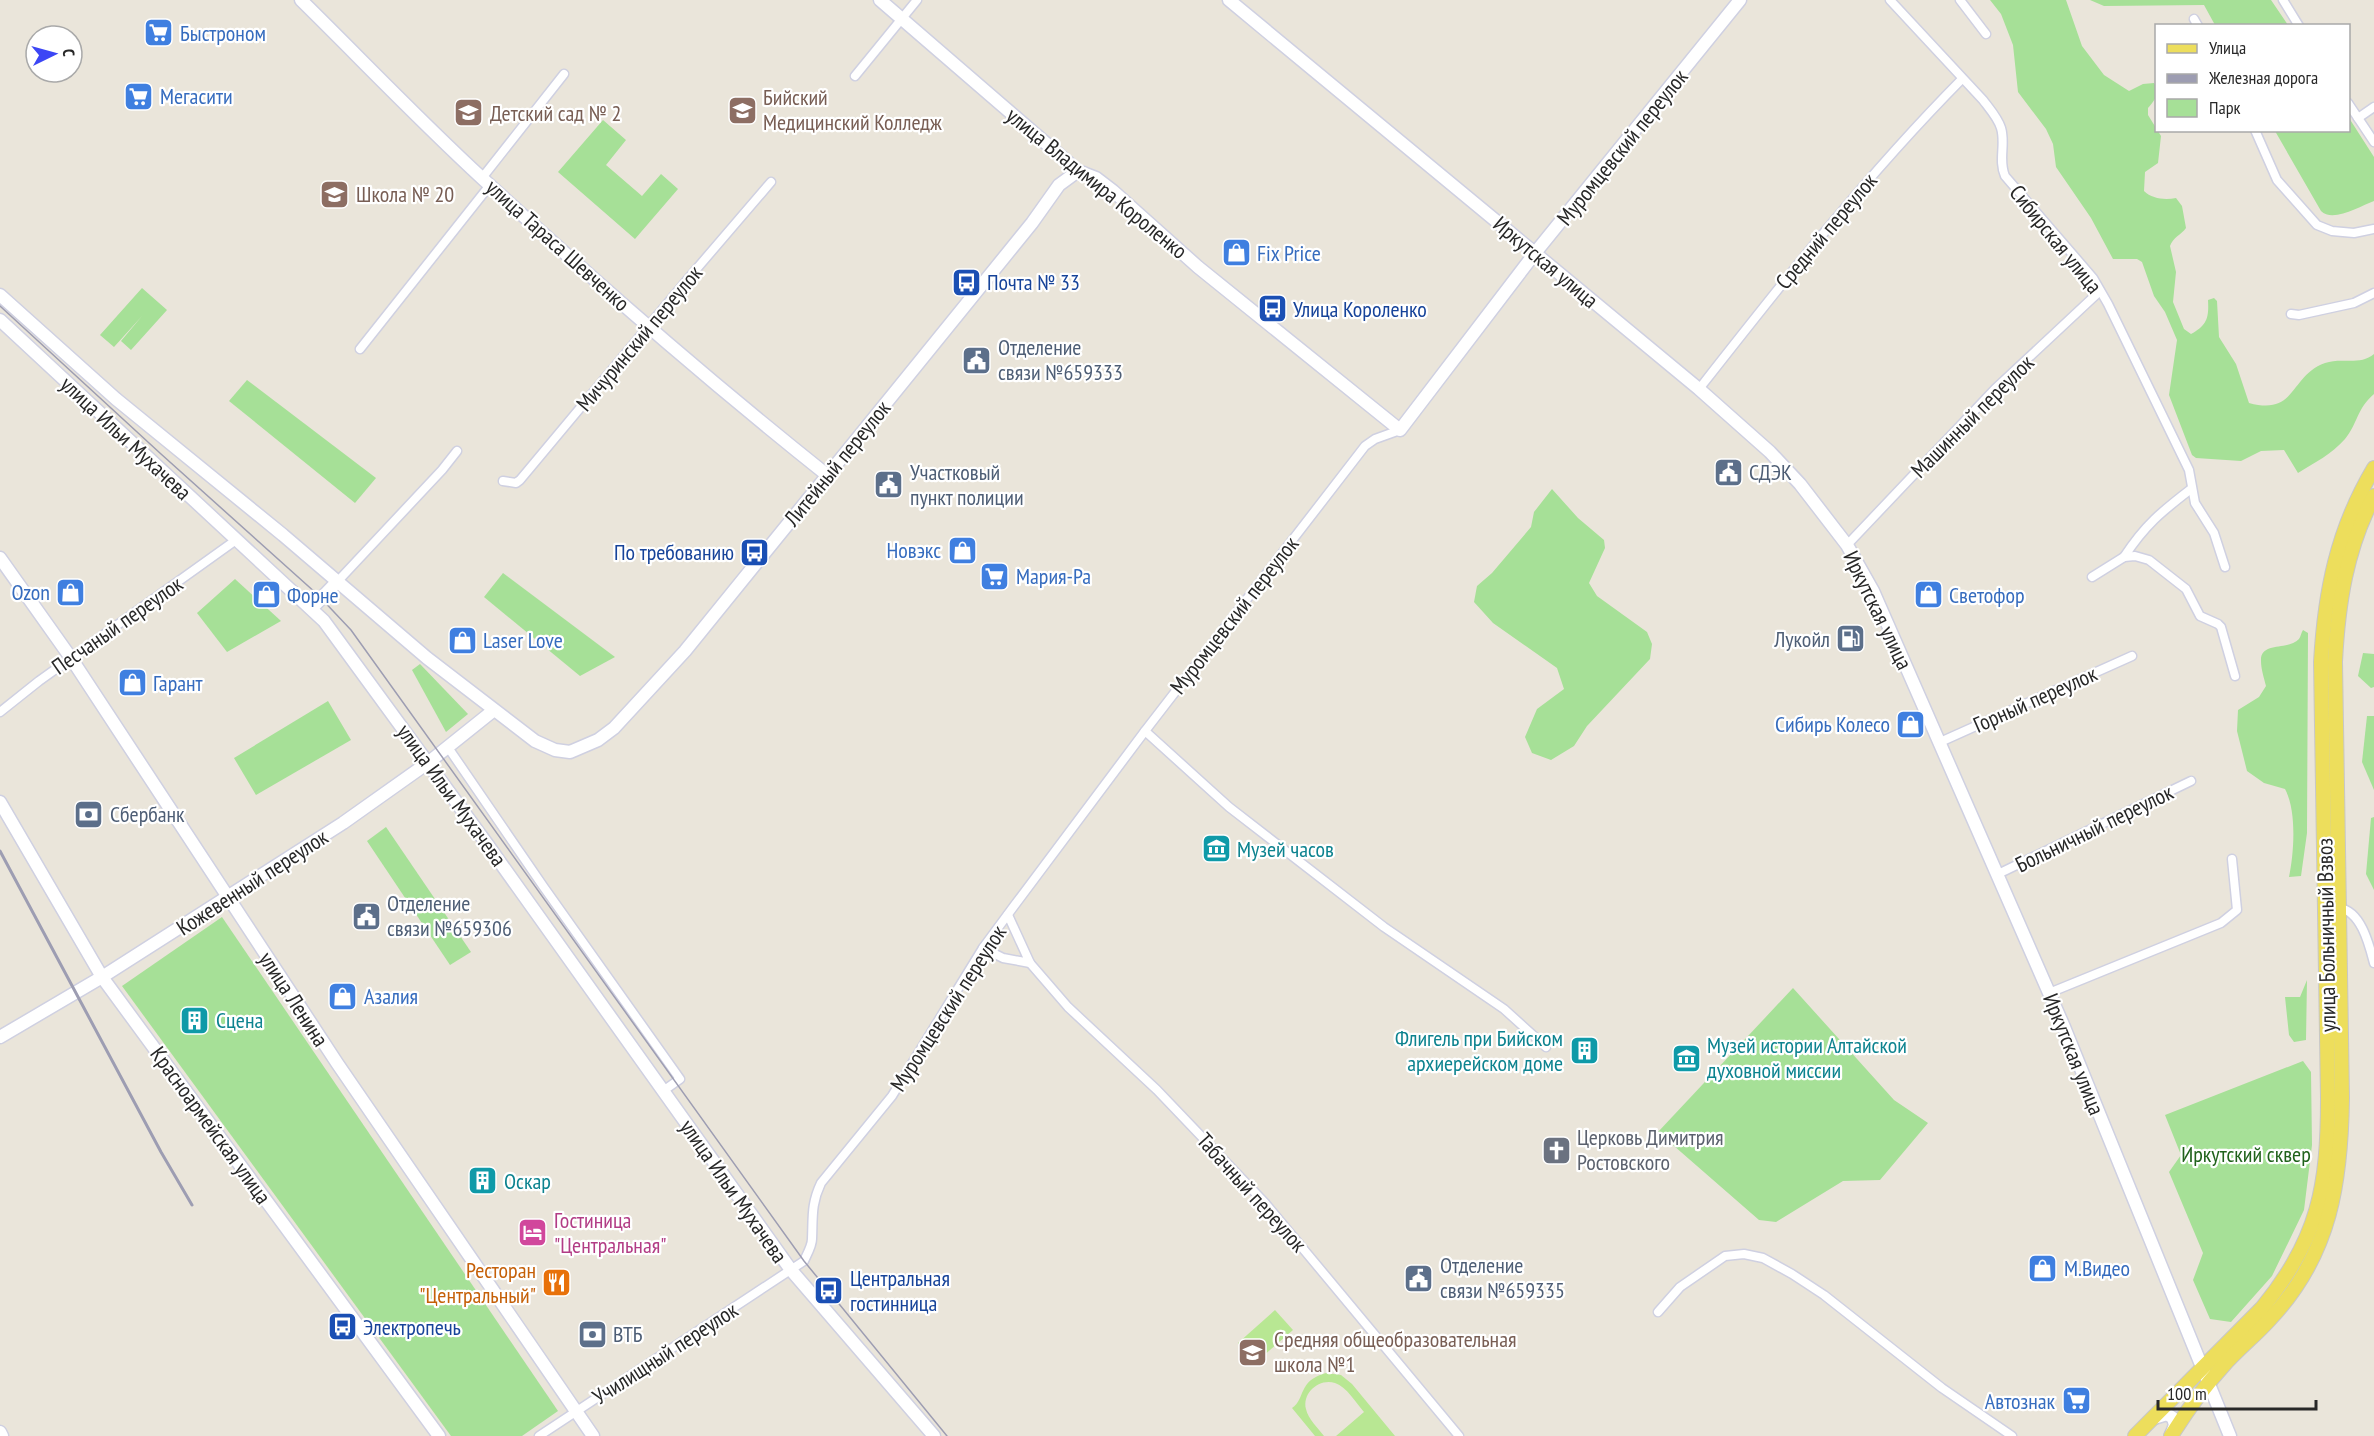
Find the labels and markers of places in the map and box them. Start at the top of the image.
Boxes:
supermarket icon: Быстроном [143,17,175,49]
place label: Быстроном [180,19,266,47]
supermarket icon: Мегасити [123,80,155,112]
place label: Мегасити [160,82,233,110]
place label: Бийский Медицинский Колледж [763,83,942,136]
school or university icon: Бийский Медицинский Колледж [726,94,758,126]
school or university icon: Детский сад № 2 [453,97,485,129]
place label: Детский сад № 2 [490,99,621,127]
school or university icon: Школа № 20 [319,178,351,210]
place label: Школа № 20 [356,180,454,208]
shop icon: Fix Price [1220,237,1252,269]
place label: Fix Price [1257,239,1321,267]
bus stop icon: Почта № 33 [950,266,982,298]
place label: Почта № 33 [987,268,1080,296]
bus stop icon: Улица Короленко [1256,293,1288,325]
place label: Улица Короленко [1293,295,1427,323]
place label: Отделение связи №659333 [998,333,1123,386]
public building icon: Отделение связи №659333 [961,344,993,376]
public building icon: СДЭК [1712,456,1744,488]
place label: Участковый пункт полиции [910,458,1024,511]
place label: СДЭК [1749,458,1792,486]
public building icon: Участковый пункт полиции [873,469,905,501]
shop icon: Новэкс [946,534,978,566]
bus stop icon: По требованию [739,536,771,568]
place label: Новэкс [886,536,941,564]
place label: По требованию [614,538,734,566]
supermarket icon: Мария-Ра [979,560,1011,592]
place label: Мария-Ра [1016,562,1091,590]
shop icon: Ozon [55,576,87,608]
place label: Ozon [11,578,50,606]
shop icon: Форне [250,579,282,611]
shop icon: Светофор [1912,579,1944,611]
place label: Форне [287,581,339,609]
place label: Светофор [1949,581,2024,609]
fuel station icon: Лукойл [1835,623,1867,655]
shop icon: Laser Love [446,624,478,656]
place label: Лукойл [1773,625,1830,653]
place label: Laser Love [483,626,563,654]
shop icon: Гарант [116,667,148,699]
place label: Гарант [153,669,204,697]
shop icon: Сибирь Колесо [1895,708,1927,740]
place label: Сибирь Колесо [1775,710,1890,738]
bank icon: Сбербанк [73,798,105,830]
place label: Сбербанк [110,800,185,828]
museum icon: Музей часов [1200,833,1232,865]
place label: Музей часов [1237,835,1334,863]
place label: Отделение связи №659306 [387,889,512,942]
public building icon: Отделение связи №659306 [350,900,382,932]
shop icon: Азалия [327,980,359,1012]
place label: Азалия [364,982,418,1010]
building icon: Сцена [179,1004,211,1036]
place label: Сцена [216,1006,263,1034]
place label: Флигель при Бийском архиерейском доме [1395,1024,1563,1077]
place label: Музей истории Алтайской духовной миссии [1707,1031,1907,1084]
building icon: Флигель при Бийском архиерейском доме [1568,1035,1600,1067]
museum icon: Музей истории Алтайской духовной миссии [1670,1042,1702,1074]
place label: Церковь Димитрия Ростовского [1577,1123,1724,1176]
church icon: Церковь Димитрия Ростовского [1540,1134,1572,1166]
building icon: Оскар [467,1165,499,1197]
place label: Оскар [504,1167,551,1195]
place label: Гостиница "Центральная" [554,1206,667,1259]
hotel icon: Гостиница "Центральная" [517,1217,549,1249]
place label: Отделение связи №659335 [1440,1251,1565,1304]
shop icon: М.Видео [2027,1252,2059,1284]
place label: М.Видео [2064,1254,2130,1282]
place label: Ресторан "Центральный" [419,1256,536,1309]
public building icon: Отделение связи №659335 [1403,1262,1435,1294]
place label: Центральная гостинница [850,1264,950,1317]
restaurant icon: Ресторан "Центральный" [541,1267,573,1299]
bus stop icon: Центральная гостинница [813,1275,845,1307]
bus stop icon: Электропечь [326,1311,358,1343]
place label: Электропечь [363,1313,461,1341]
bank icon: ВТБ [576,1318,608,1350]
place label: ВТБ [613,1320,643,1348]
place label: Средняя общеобразовательная школа №1 [1274,1325,1517,1378]
school or university icon: Средняя общеобразовательная школа №1 [1237,1336,1269,1368]
supermarket icon: Автознак [2060,1385,2092,1417]
place label: Автознак [1985,1387,2055,1415]

